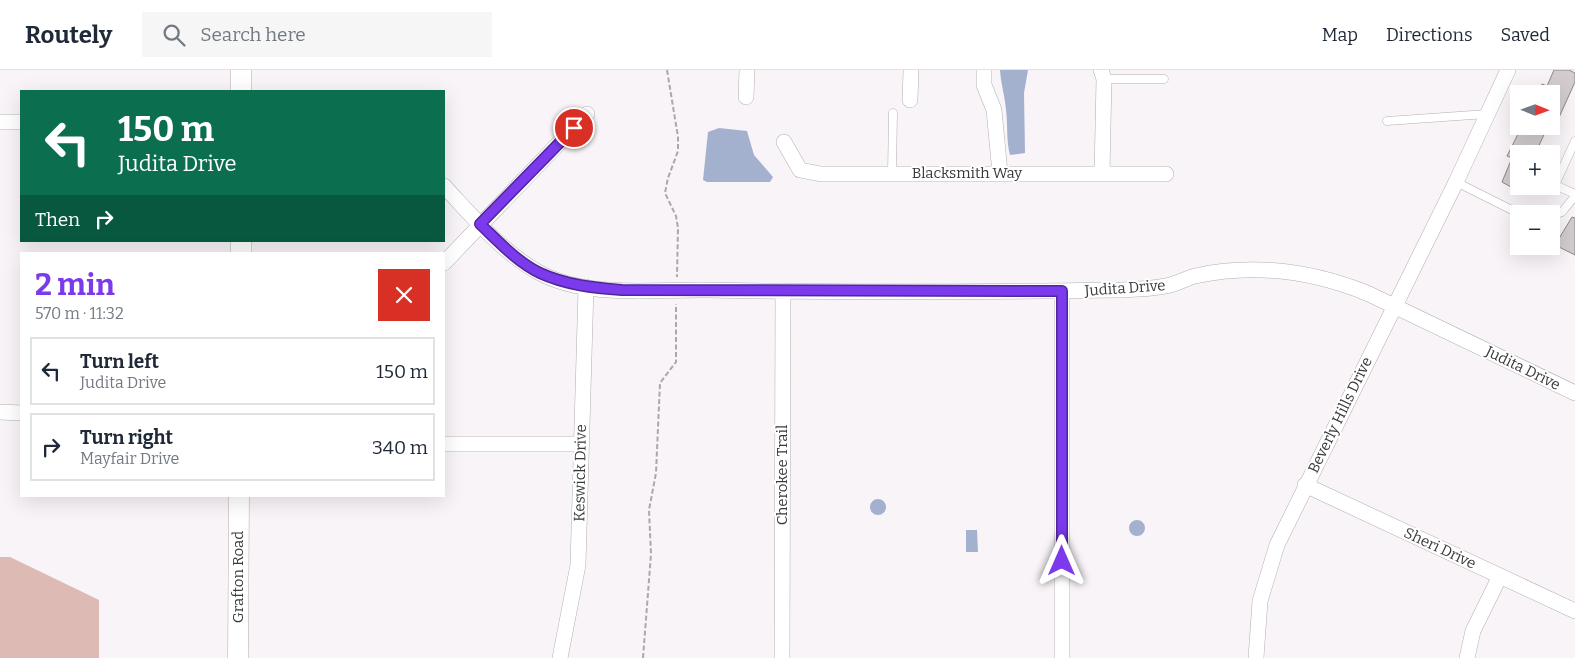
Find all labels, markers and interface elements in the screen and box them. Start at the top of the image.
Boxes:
search box [142,12,492,57]
text: Routely [25,21,112,49]
icon: search [160,21,188,49]
text: Search here [200,23,306,46]
text: Map [1322,24,1358,46]
text: Directions [1386,24,1473,46]
text: Saved [1501,24,1550,46]
north arrow [1510,85,1560,135]
map controls [1510,85,1560,255]
pin [553,107,595,149]
text: 150 m [118,108,214,150]
icon: left [35,110,100,175]
icon: arrive [560,114,588,142]
button: + [1510,145,1560,195]
text: Judita Drive [118,150,237,177]
street label: Blacksmith Way [912,164,1022,182]
icon: right [90,205,118,233]
button: − [1510,205,1560,255]
text: Then [35,208,80,231]
text: 2 min [35,267,115,303]
button: close [378,269,430,321]
street label: Judita Drive [1083,276,1166,300]
text: 570 m · 11:32 [35,304,124,323]
street label: Judita Drive [1482,342,1563,394]
text: Turn left [80,350,159,373]
street label: Beverly Hills Drive [1304,354,1376,476]
icon: left [37,357,65,385]
text: 150 m [376,360,428,383]
text: Judita Drive [80,373,166,392]
street label: Keswick Drive [570,424,590,522]
street label: Cherokee Trail [773,425,791,525]
text: Turn right [80,426,173,449]
icon: right [37,433,65,461]
text: 340 m [372,436,428,459]
text: Mayfair Drive [80,449,179,468]
street label: Sheri Drive [1401,523,1479,573]
street label: Grafton Road [229,531,247,623]
position arrow [1035,534,1087,586]

